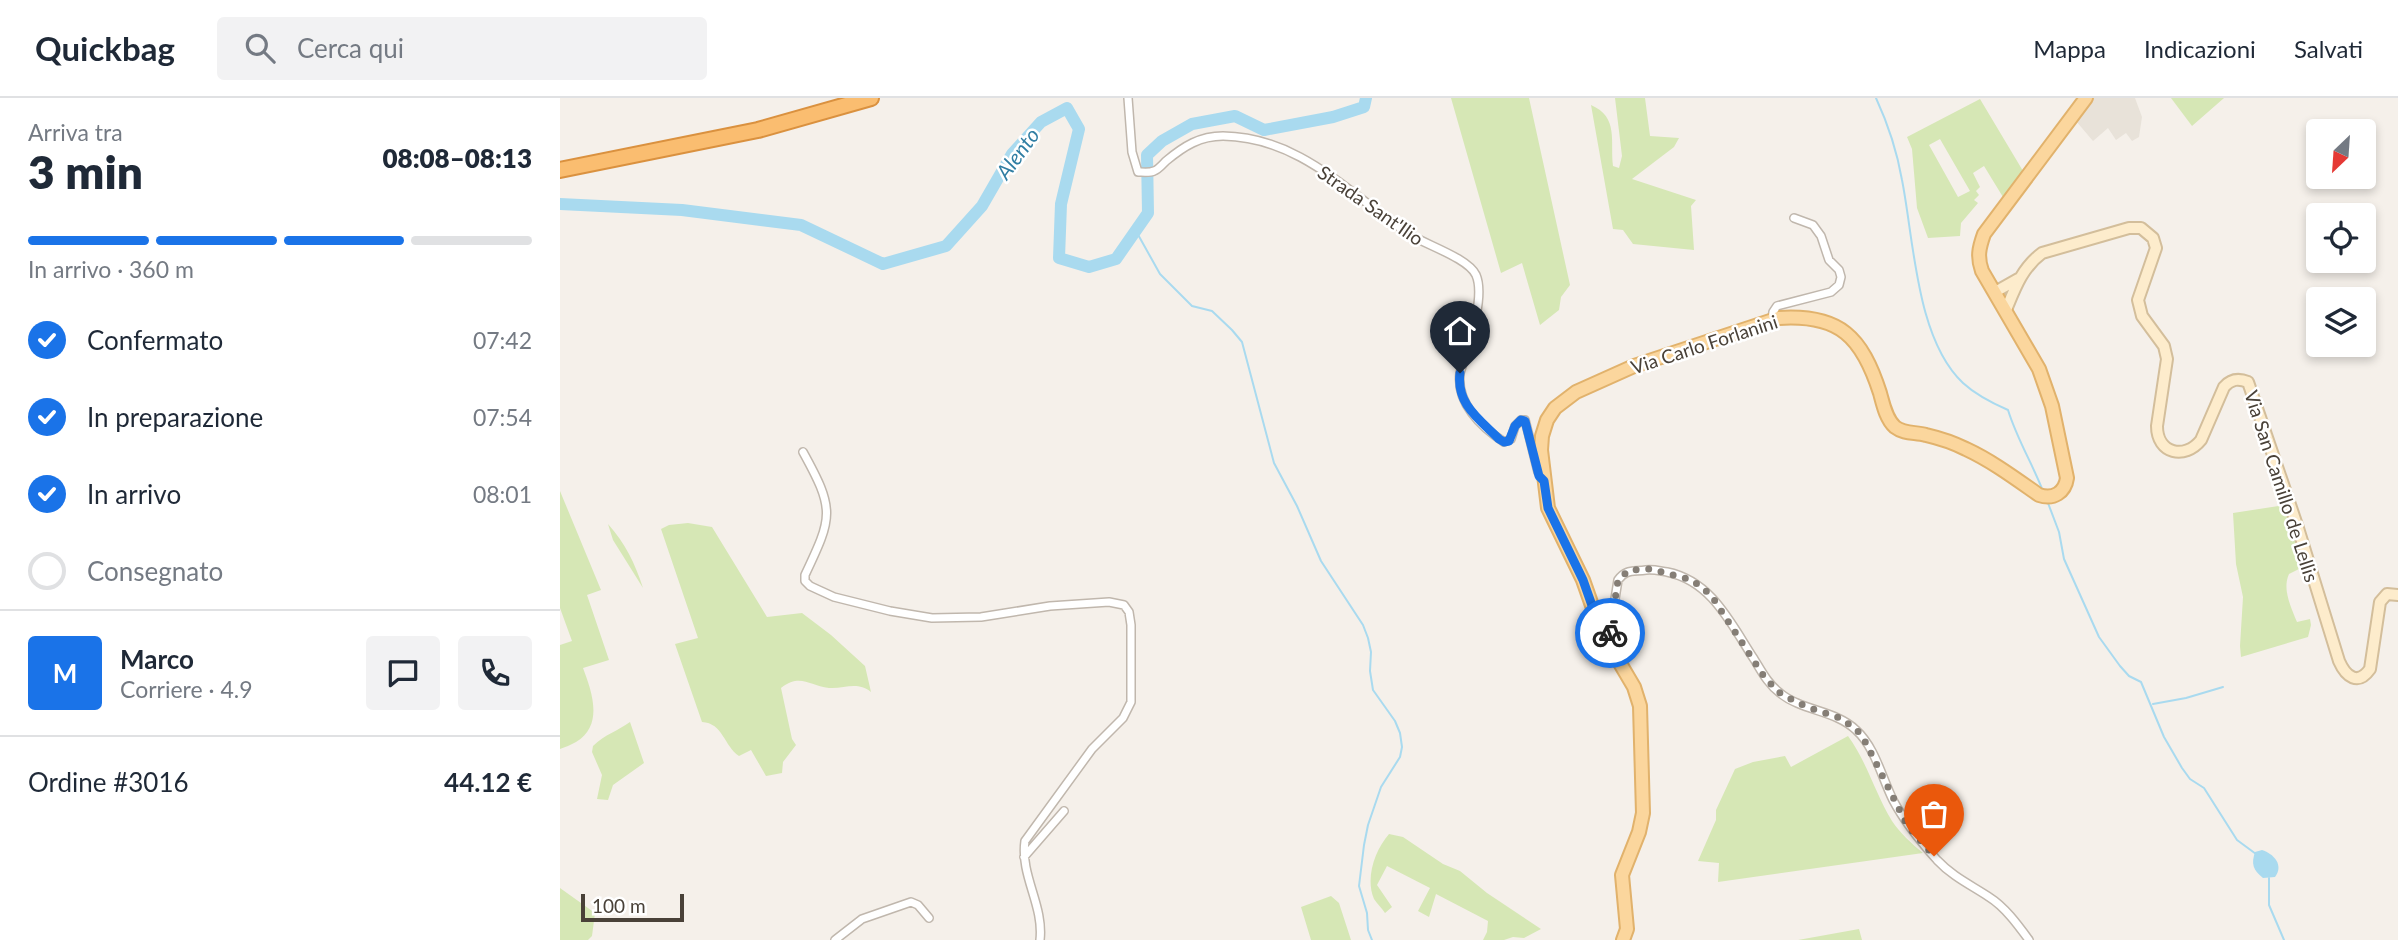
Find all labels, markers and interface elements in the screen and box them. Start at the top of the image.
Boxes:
search box [217,17,707,80]
text: Quickbag [35,28,175,68]
icon: search [241,29,279,67]
text: Cerca qui [297,32,404,64]
text: Mappa [2033,34,2106,63]
text: Indicazioni [2144,34,2256,63]
text: Salvati [2294,34,2363,63]
text: Arriva tra [28,118,123,146]
north arrow [2306,119,2376,189]
map controls [2306,119,2376,357]
water label: Alento [990,122,1044,184]
text: 08:08–08:13 [382,142,532,174]
text: 3 min [28,144,143,199]
street label: Strada Sant'Ilio [1314,160,1428,250]
button: locate [2306,203,2376,273]
text: In arrivo · 360 m [28,255,194,283]
button: layers [2306,287,2376,357]
pin [1430,301,1490,373]
street label: Via Carlo Forlanini [1628,309,1780,379]
icon: home [1441,312,1479,350]
icon: check [28,321,66,359]
text: Confermato [87,324,223,356]
text: 07:42 [473,326,532,354]
street label: Via San Camillo de Lellis [2240,387,2324,585]
icon: check [28,398,66,436]
text: In preparazione [87,401,263,433]
text: 07:54 [473,403,532,431]
icon: check [28,475,66,513]
text: In arrivo [87,478,181,510]
text: 08:01 [473,480,532,508]
text: Consegnato [87,555,223,587]
courier [1575,598,1645,668]
icon: bike [1591,614,1629,652]
button: chat [366,636,440,710]
button: phone [458,636,532,710]
text: Marco [120,643,194,675]
text: M [53,657,77,689]
text: Corriere · 4.9 [120,675,253,703]
text: Ordine #3016 [28,766,189,798]
text: 44.12 € [444,766,532,798]
pin [1904,784,1964,856]
icon: bag [1915,795,1953,833]
scale bar [581,891,684,923]
text: 100 m [592,894,646,917]

